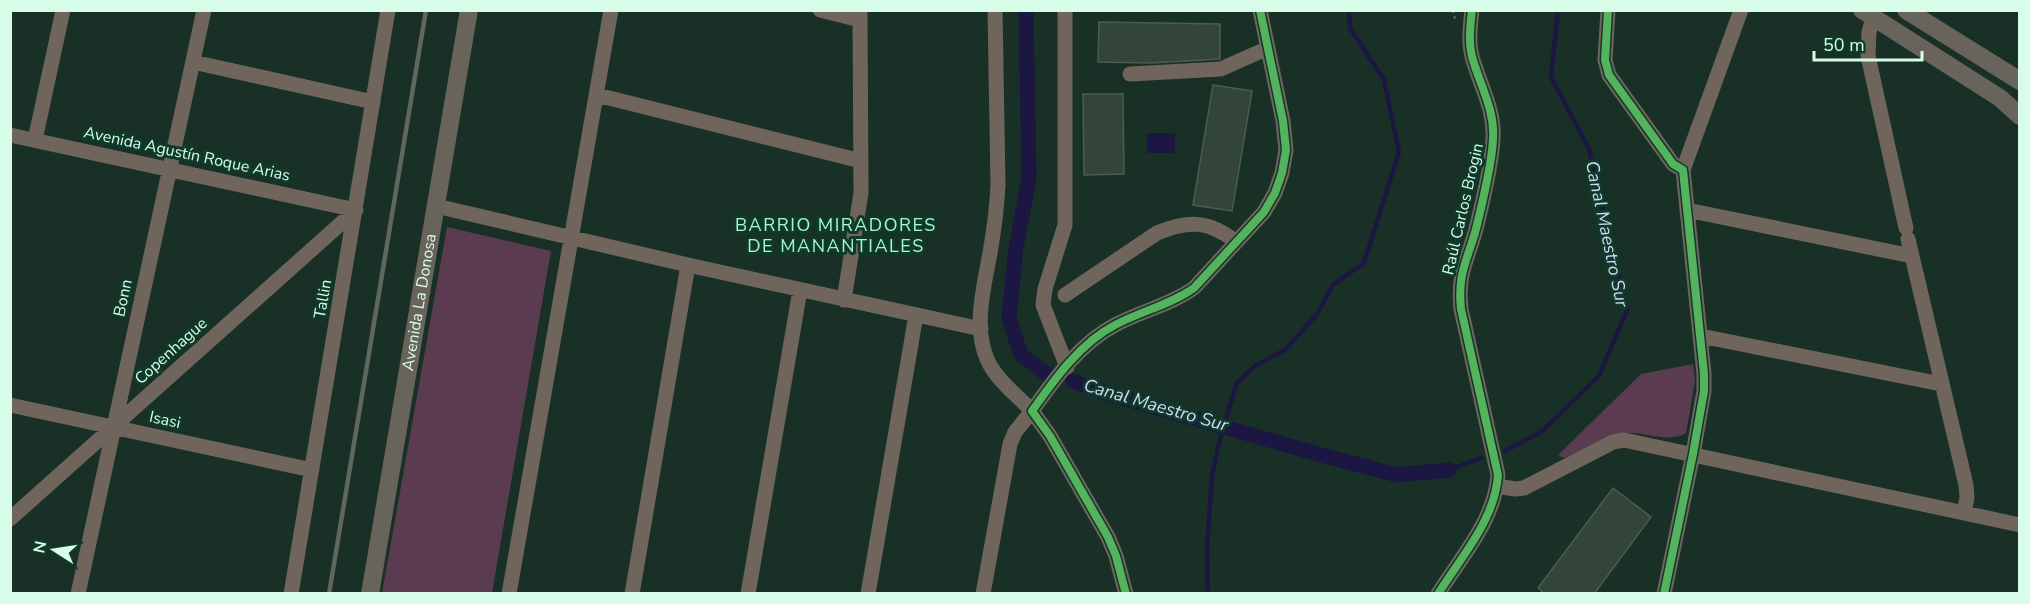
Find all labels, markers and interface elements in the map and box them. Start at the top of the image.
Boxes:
scale bar [1814,24,1922,62]
text: 50 m [1823,33,1865,57]
street label: Avenida Agustín Roque Arias [82,121,292,187]
street label: Raúl Carlos Brogin [1437,141,1489,277]
water label: Canal Maestro Sur [1580,159,1634,310]
district label: BARRIO MIRADORES DE MANANTIALES [735,213,937,258]
street label: Avenida La Donosa [397,232,442,372]
street label: Bonn [108,277,138,319]
street label: Tallin [309,278,337,320]
street label: Copenhague [130,313,212,389]
water label: Canal Maestro Sur [1081,373,1231,437]
street label: Isasi [147,406,183,434]
north arrow [24,520,84,580]
text: N [28,539,52,555]

